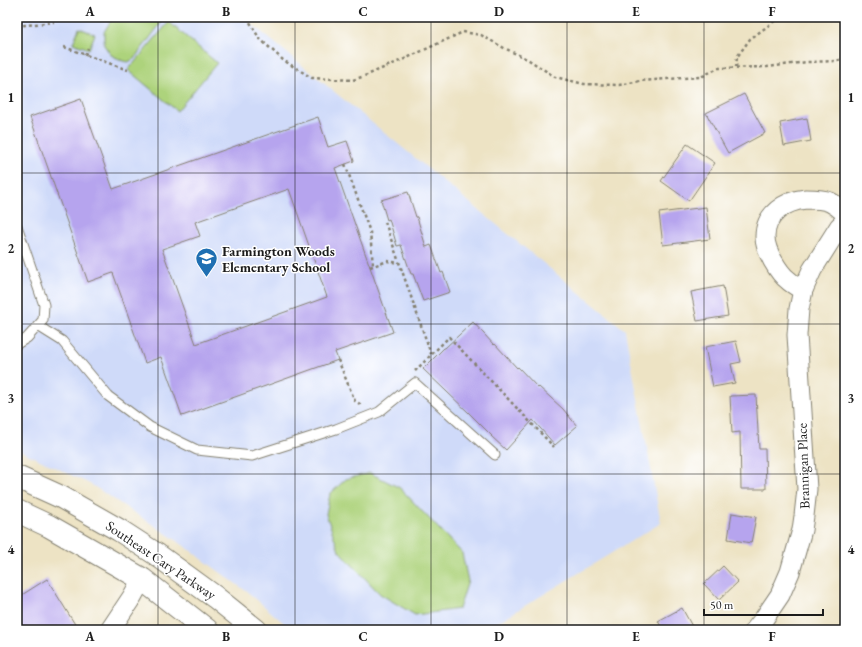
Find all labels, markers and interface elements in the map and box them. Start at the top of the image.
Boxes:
text: A [84,3,95,20]
text: B [222,3,230,20]
text: C [358,3,368,20]
text: D [494,3,504,20]
text: E [632,3,640,20]
text: F [768,3,776,20]
text: 1 [8,89,15,106]
text: 1 [848,89,855,106]
text: 2 [8,240,15,257]
text: 2 [848,240,855,257]
place label: Farmington Woods Elementary School [222,242,335,276]
school or university icon: Farmington Woods Elementary School [194,246,220,279]
text: 3 [8,390,15,407]
text: 3 [848,390,855,407]
street label: Brannigan Place [792,422,813,509]
street label: Southeast Cary Parkway [102,516,220,604]
text: 4 [8,541,15,558]
text: 4 [848,541,855,558]
scale bar [704,591,823,617]
text: 50 m [710,597,734,613]
text: A [84,628,95,645]
text: B [222,628,230,645]
text: C [358,628,368,645]
text: D [494,628,504,645]
text: E [632,628,640,645]
text: F [768,628,776,645]

